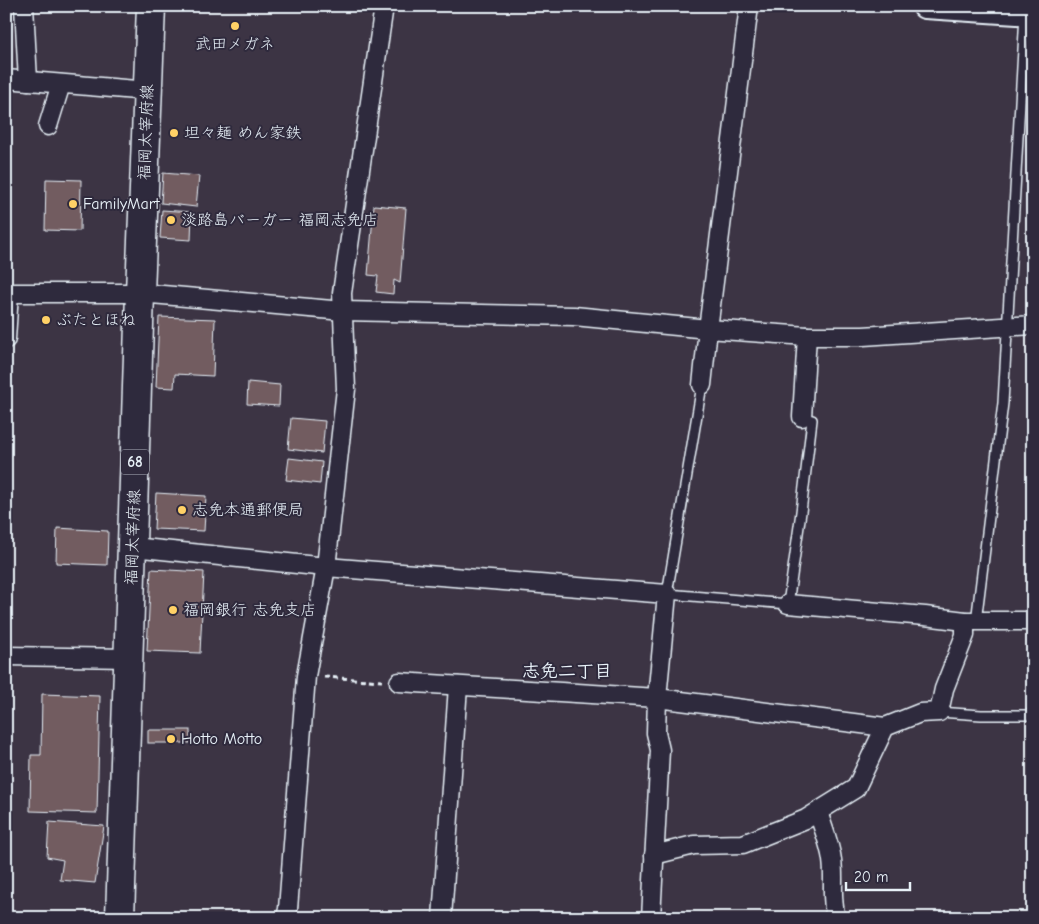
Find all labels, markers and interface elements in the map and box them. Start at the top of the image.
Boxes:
marker: 武田メガネ [229,20,241,32]
place label: 武田メガネ [195,35,275,53]
street label: 福岡太宰府線 [135,84,157,180]
place label: 坦々麺 めん家鉄 [184,124,301,142]
marker: 坦々麺 めん家鉄 [168,127,180,139]
place label: FamilyMart [83,195,160,213]
marker: FamilyMart [67,198,79,210]
place label: 淡路島バーガー 福岡志免店 [181,211,378,229]
marker: 淡路島バーガー 福岡志免店 [165,214,177,226]
place label: ぶたとほね [56,311,136,329]
marker: ぶたとほね [40,314,52,326]
road number: 68 [121,450,149,474]
street label: 福岡太宰府線 [122,489,144,585]
place label: 志免本通郵便局 [192,501,304,519]
marker: 志免本通郵便局 [176,504,188,516]
place label: 福岡銀行 志免支店 [183,601,316,619]
marker: 福岡銀行 志免支店 [167,604,179,616]
district label: 志免二丁目 [522,661,612,682]
place label: Hotto Motto [181,730,262,748]
marker: Hotto Motto [165,733,177,745]
scale bar [846,859,910,891]
text: 20 m [854,868,888,886]

